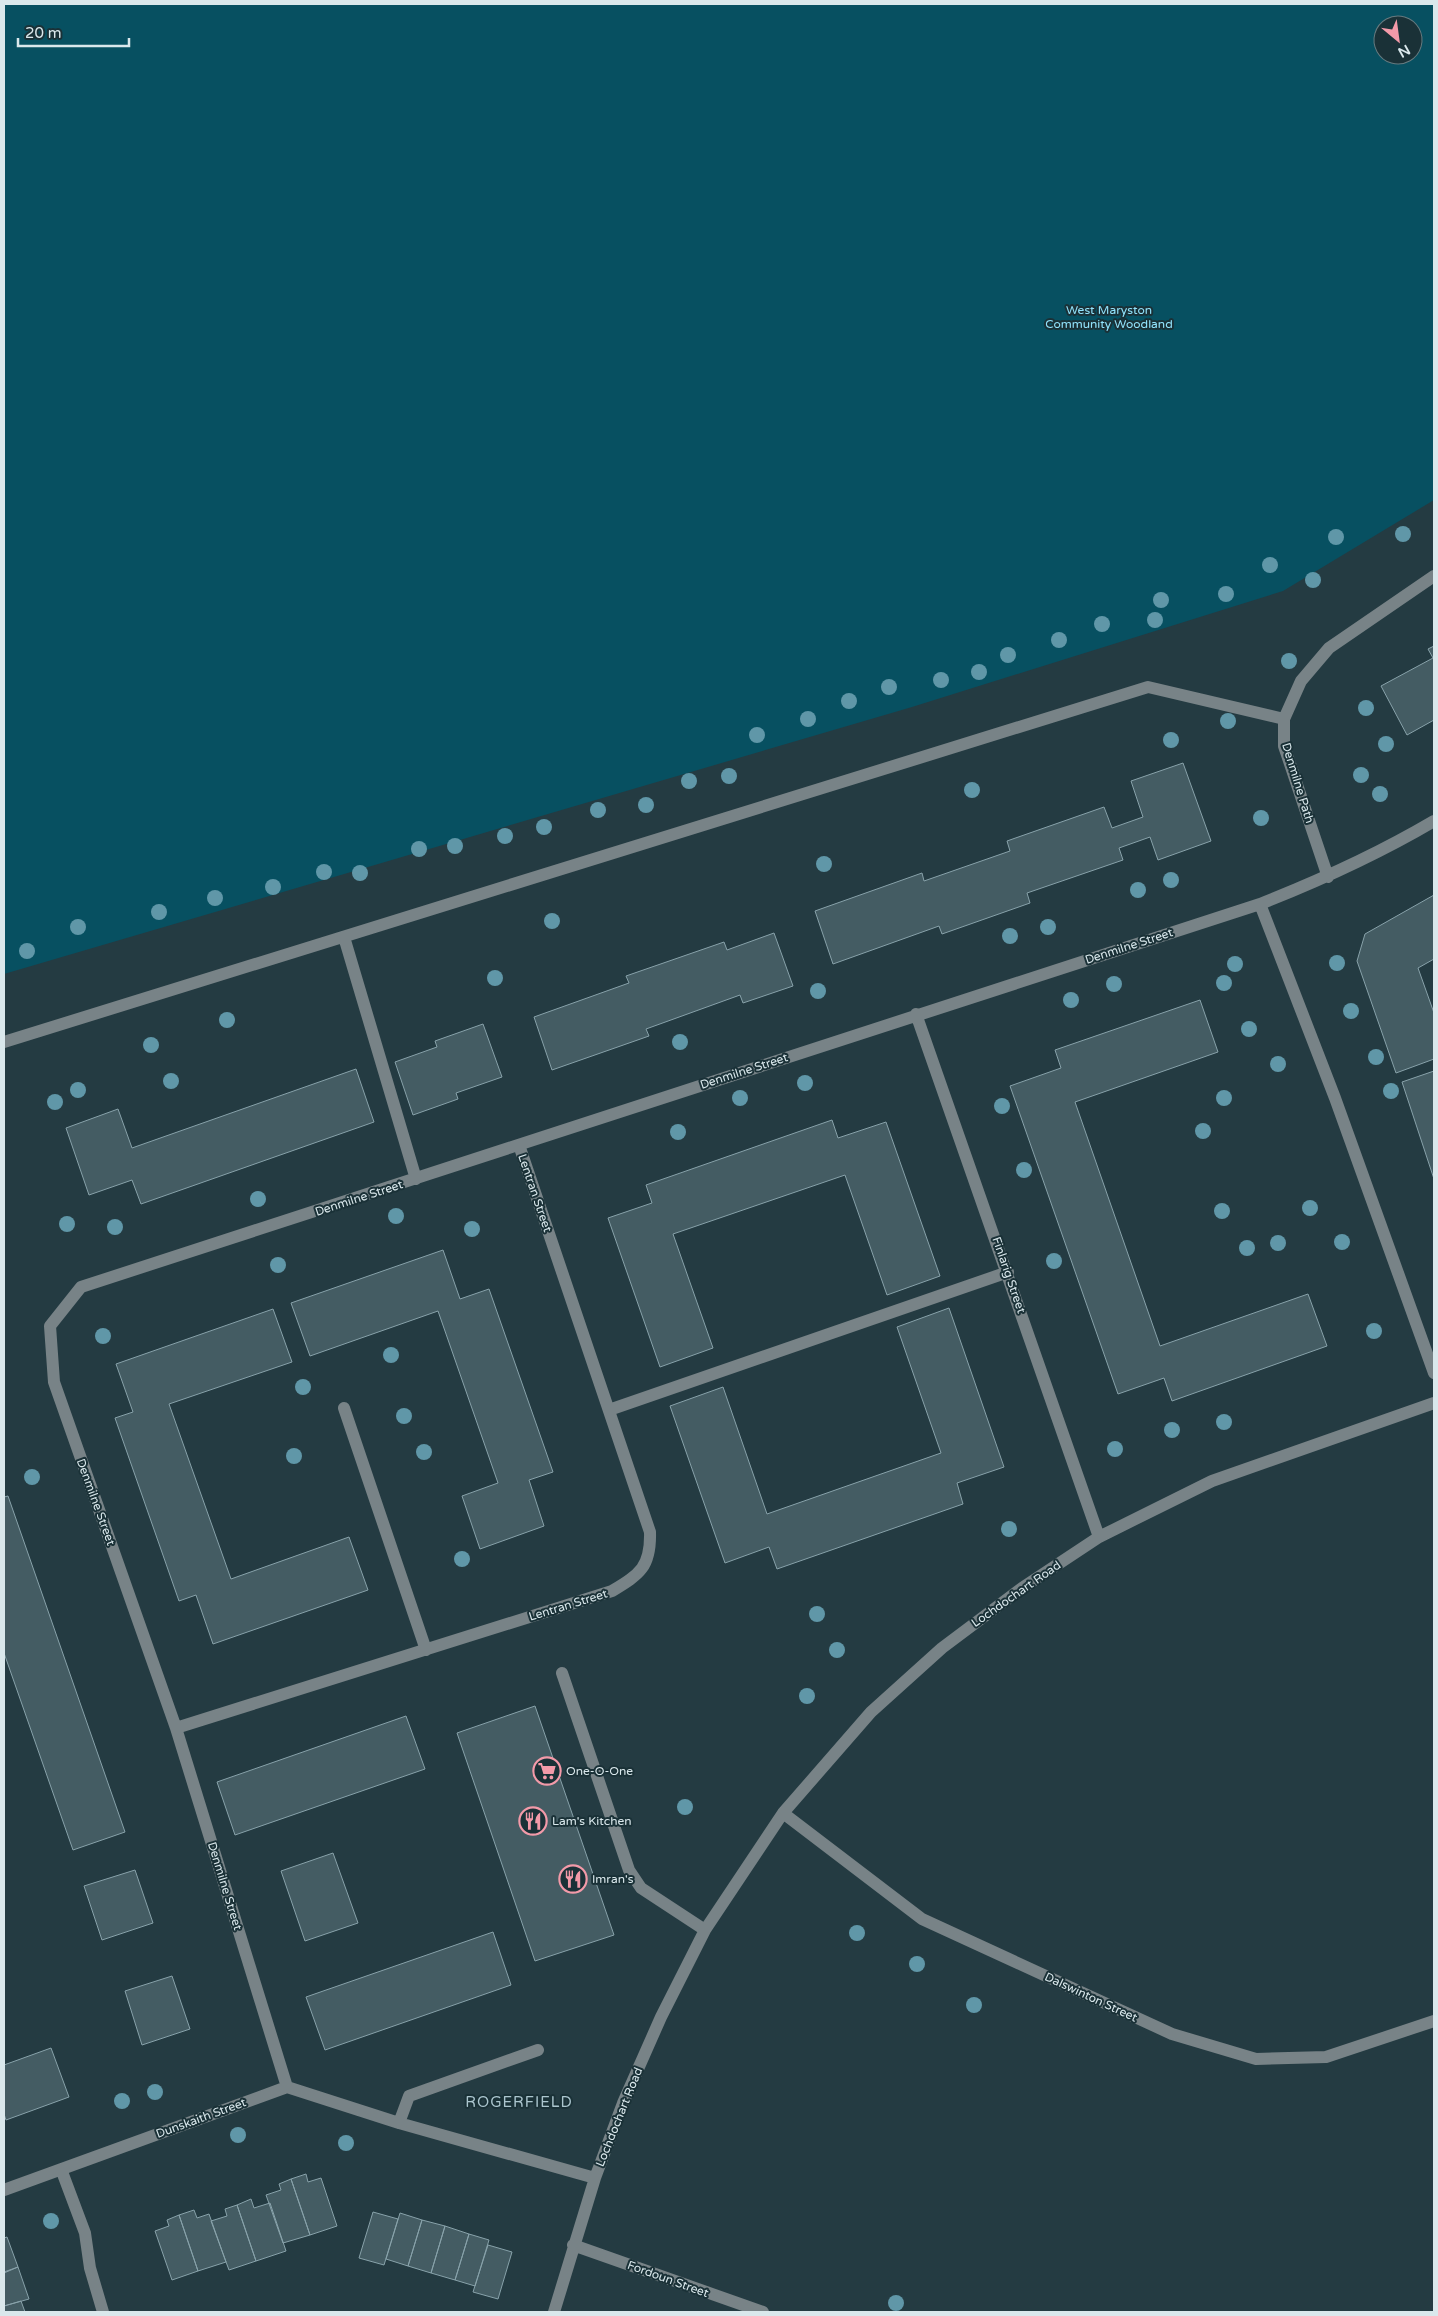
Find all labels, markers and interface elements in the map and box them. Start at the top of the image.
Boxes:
scale bar [18,15,129,47]
north arrow [1373,15,1423,65]
text: 20 m [25,24,62,42]
text: N [1395,41,1413,61]
park label: West Maryston Community Woodland [1045,303,1173,331]
street label: Denmilne Path [1279,741,1317,825]
street label: Denmilne Street [1083,925,1175,967]
street label: Denmilne Street [698,1050,790,1092]
street label: Lentran Street [515,1152,555,1234]
street label: Denmilne Street [313,1177,405,1219]
street label: Finlarig Street [989,1235,1029,1315]
street label: Denmilne Street [74,1457,118,1548]
street label: Lochdochart Road [969,1558,1063,1630]
street label: Lentran Street [527,1586,609,1624]
supermarket icon: One-O-One [532,1756,562,1786]
place label: One-O-One [566,1764,633,1778]
restaurant icon: Lam's Kitchen [518,1806,548,1836]
place label: Lam's Kitchen [552,1814,632,1828]
street label: Denmilne Street [205,1840,245,1932]
restaurant icon: Imran's [558,1864,588,1894]
place label: Imran's [592,1872,634,1886]
street label: Dalswinton Street [1042,1969,1140,2025]
street label: Lochdochart Road [593,2065,645,2169]
district label: ROGERFIELD [465,2093,573,2111]
street label: Dunskaith Street [154,2095,248,2141]
street label: Fordoun Street [625,2258,711,2300]

